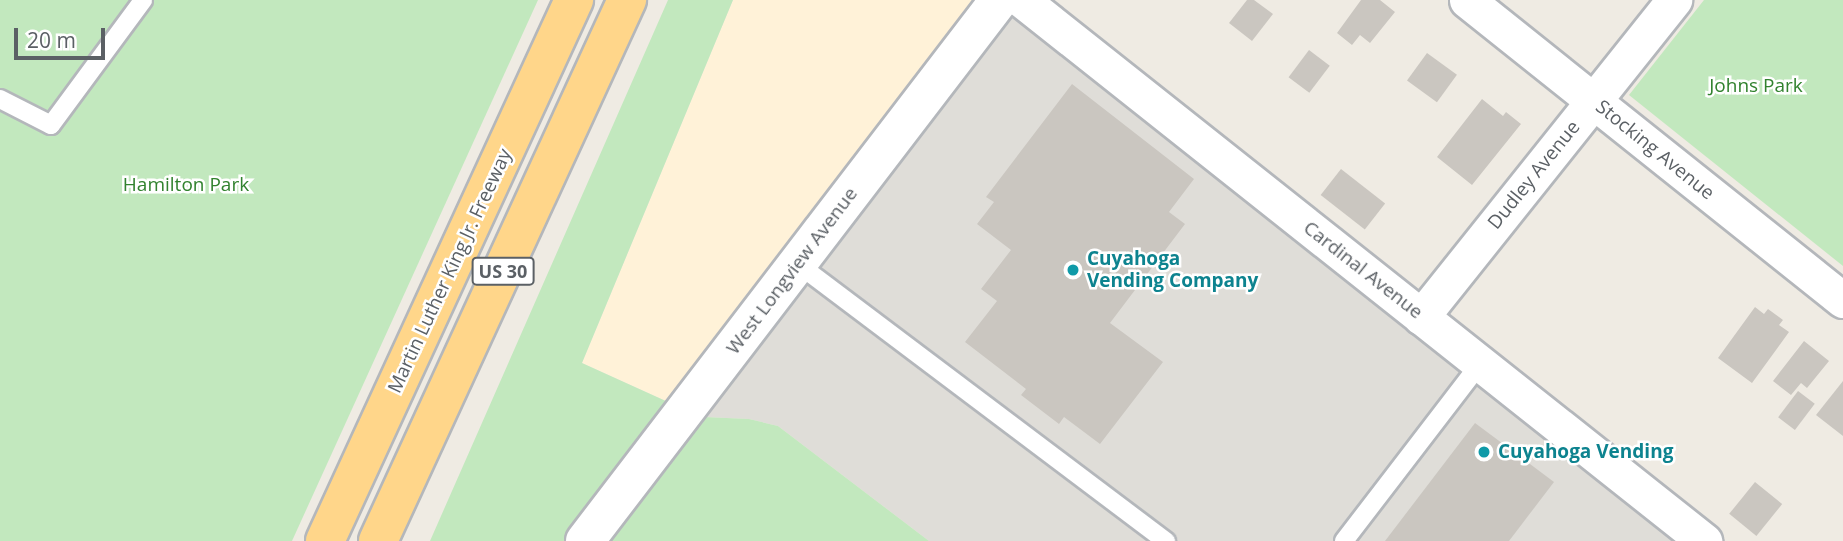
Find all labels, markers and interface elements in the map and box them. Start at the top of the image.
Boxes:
scale bar [18,14,108,58]
text: 20 m [27,26,76,54]
park label: Johns Park [1709,75,1803,97]
street label: Stocking Avenue [1591,95,1719,205]
street label: Dudley Avenue [1483,116,1585,234]
street label: Martin Luther King Jr. Freeway [383,145,517,397]
park label: Hamilton Park [123,174,249,196]
street label: West Longview Avenue [722,183,862,359]
street label: Cardinal Avenue [1299,216,1427,324]
place label: Cuyahoga Vending Company [1087,248,1258,292]
road number: US 30 [472,256,534,286]
marker: Cuyahoga Vending Company [1065,262,1081,278]
place label: Cuyahoga Vending [1498,441,1673,463]
marker: Cuyahoga Vending [1476,444,1492,460]

